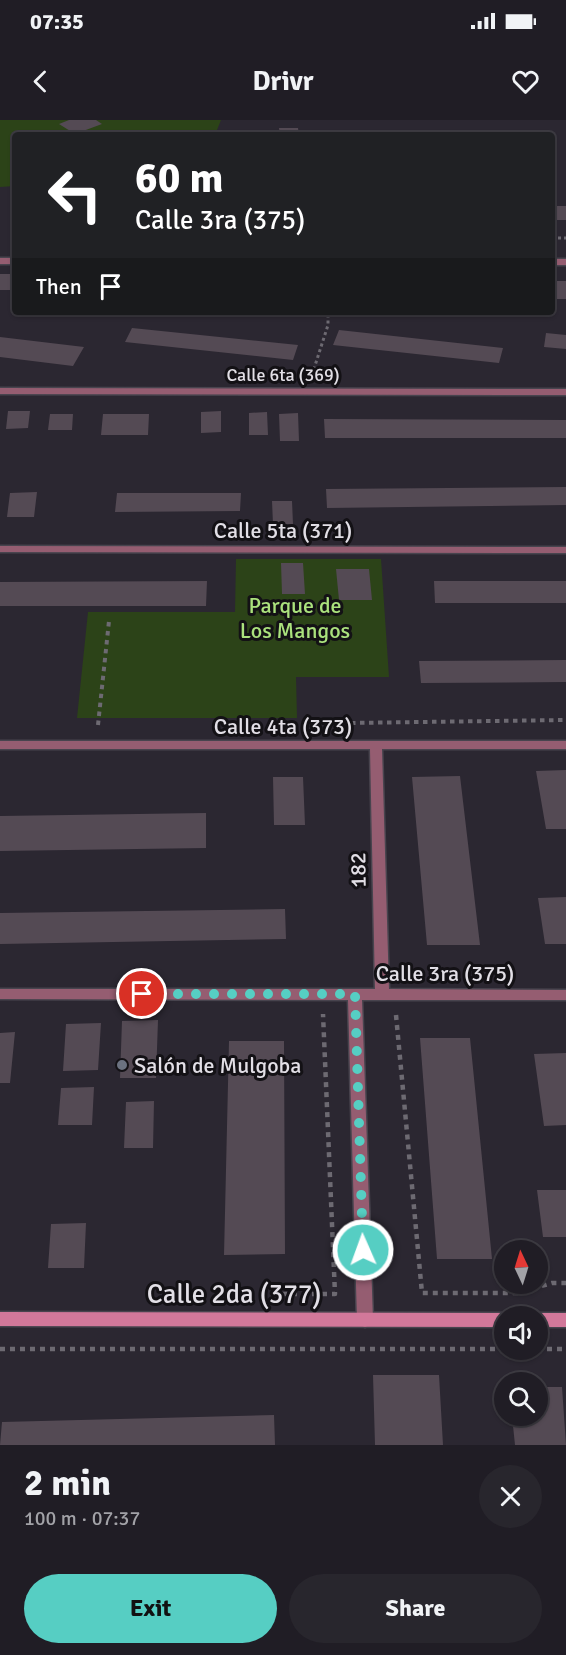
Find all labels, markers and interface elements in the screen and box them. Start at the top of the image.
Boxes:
text: 07:35 [30,8,84,35]
icon: back [24,65,57,98]
text: Drivr [253,65,313,98]
icon: heart [509,65,542,98]
text: 60 m [135,153,224,204]
icon: left [36,156,114,234]
text: Calle 3ra (375) [135,204,305,237]
icon: arrive [94,270,127,303]
text: Then [36,273,82,300]
street label: Calle 6ta (369) [226,364,340,386]
street label: Calle 5ta (371) [214,517,352,544]
park label: Parque de Los Mangos [240,592,350,644]
street label: Calle 4ta (373) [214,713,352,740]
street label: 182 [344,852,372,888]
street label: Calle 3ra (375) [376,960,514,987]
pin [116,968,167,1019]
icon: arrive [125,977,158,1010]
place label: Salón de Mulgoba [134,1052,301,1079]
marker: Salón de Mulgoba [115,1058,129,1072]
position arrow [331,1218,395,1282]
north arrow [494,1240,548,1294]
map controls [494,1240,548,1426]
street label: Calle 2da (377) [147,1278,321,1311]
button: sound [494,1306,548,1360]
button: search [494,1372,548,1426]
text: 2 min [24,1461,111,1506]
button: close [479,1465,542,1528]
text: 100 m · 07:37 [24,1506,140,1531]
button: Exit [24,1574,277,1643]
button: Share [289,1574,542,1643]

